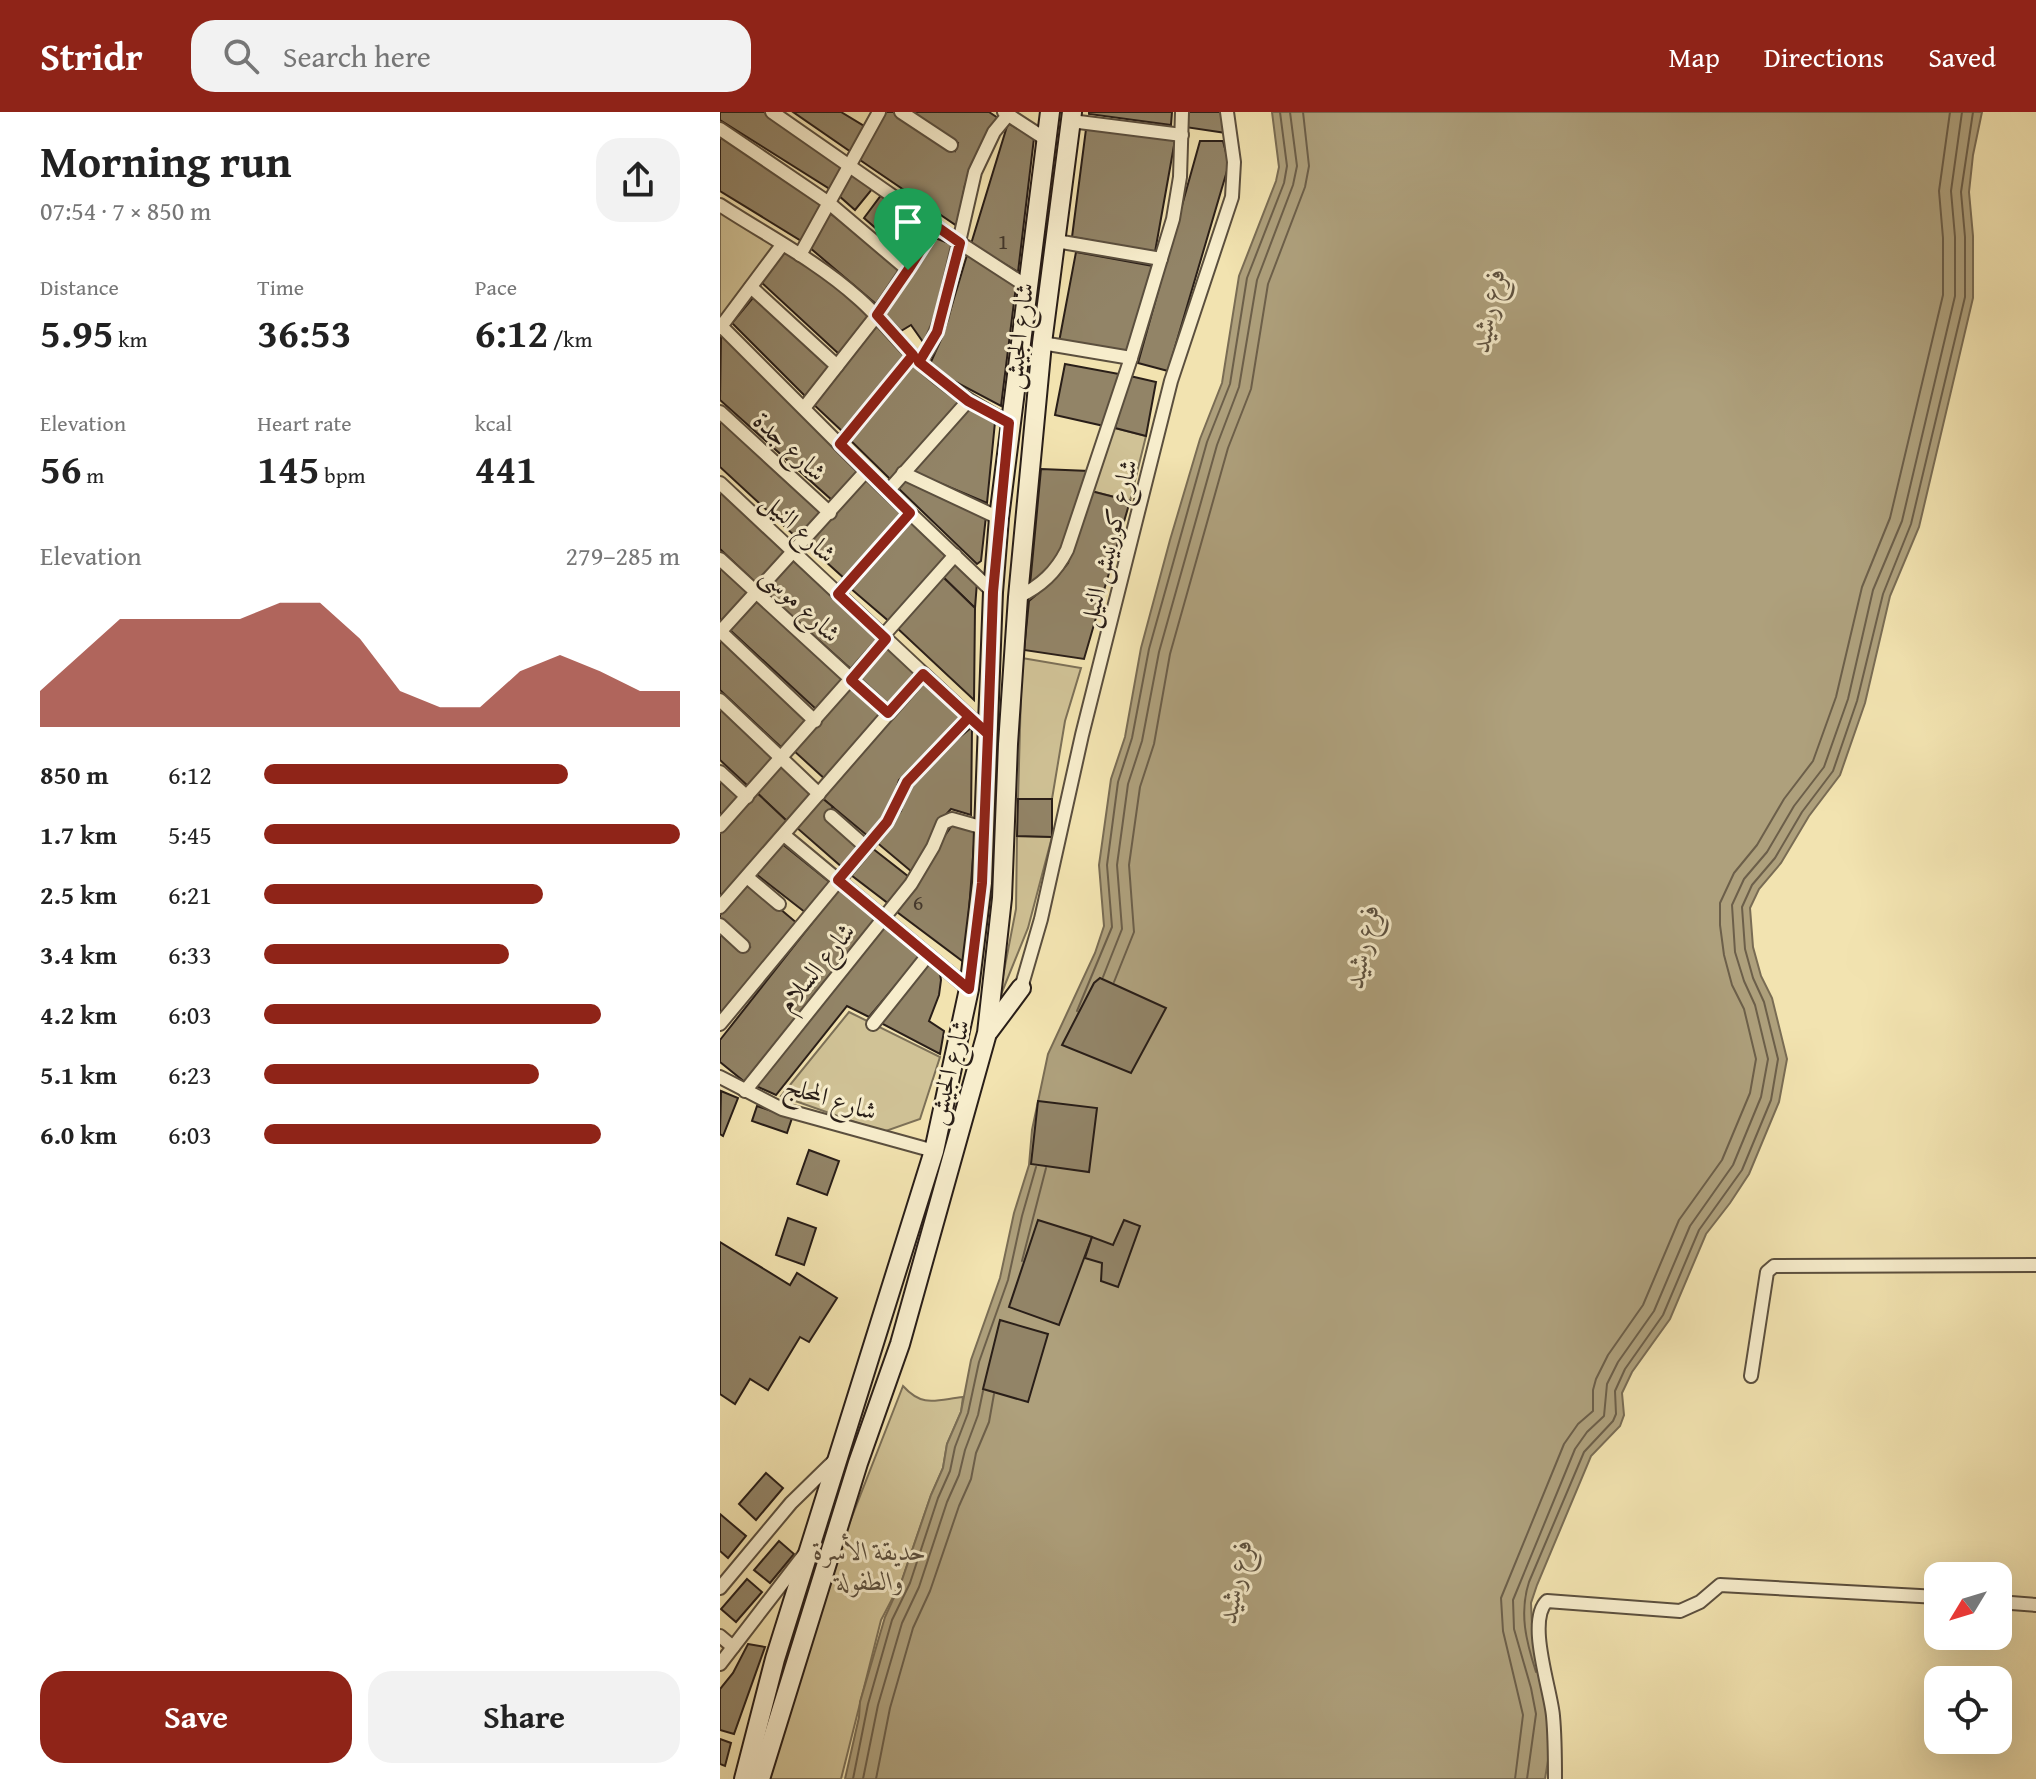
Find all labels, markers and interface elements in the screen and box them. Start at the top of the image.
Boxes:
search box [191,20,751,92]
text: Stridr [40,28,143,84]
icon: search [219,34,263,78]
text: Search here [283,34,431,78]
text: Map [1668,36,1720,77]
text: Directions [1764,36,1884,77]
text: Saved [1928,36,1996,77]
text: Morning run [40,129,291,193]
button: share [596,138,680,222]
pin [874,188,942,270]
text: 07:54 · 7 × 850 m [40,191,211,230]
icon: arrive [886,200,930,244]
house number: 1 [998,225,1008,257]
water label: فرع رشيد [1458,264,1519,357]
text: Distance [40,271,119,303]
text: Time [257,271,304,303]
text: Pace [475,271,517,303]
street label: شارع الجيش [992,280,1046,392]
text: 5.95 [40,303,113,362]
text: 36:53 [257,303,352,362]
text: 6:12 [475,303,548,362]
text: km [113,323,147,355]
text: /km [548,323,593,355]
street label: شارع جدة [743,401,836,492]
text: Elevation [40,407,126,439]
text: Heart rate [257,407,352,439]
text: kcal [475,407,512,439]
text: 56 [40,439,81,498]
text: 145 [257,439,320,498]
text: 441 [475,439,537,498]
street label: شارع كورنيش النيل [1068,455,1150,632]
text: m [81,459,104,491]
text: bpm [320,459,366,491]
street label: شارع النيل [751,482,846,574]
text: Elevation [40,536,142,575]
text: 279–285 m [566,536,680,575]
street label: شارع موسى [750,556,850,653]
text: 850 m [40,755,108,794]
text: 6:12 [168,755,212,794]
text: 1.7 km [40,815,117,854]
text: 5:45 [168,815,212,854]
text: 2.5 km [40,875,117,914]
text: 6:21 [168,875,212,914]
house number: 6 [913,886,923,918]
water label: فرع رشيد [1332,900,1393,993]
street label: شارع السلام [767,913,867,1022]
text: 3.4 km [40,935,117,974]
text: 6:33 [168,935,212,974]
text: 4.2 km [40,995,117,1034]
text: 6:03 [168,995,212,1034]
street label: شارع الجيش [916,1015,982,1129]
text: 5.1 km [40,1055,117,1094]
text: 6:23 [168,1055,212,1094]
street label: شارع المحلج [779,1065,882,1135]
text: 6.0 km [40,1115,117,1154]
text: 6:03 [168,1115,212,1154]
park label: حديقة الأسرة والطفولة [812,1531,927,1600]
water label: فرع رشيد [1205,1535,1266,1628]
north arrow [1924,1562,2012,1650]
map controls [1924,1562,2012,1754]
button: locate [1924,1666,2012,1754]
button: Save [40,1671,352,1763]
button: Share [368,1671,680,1763]

